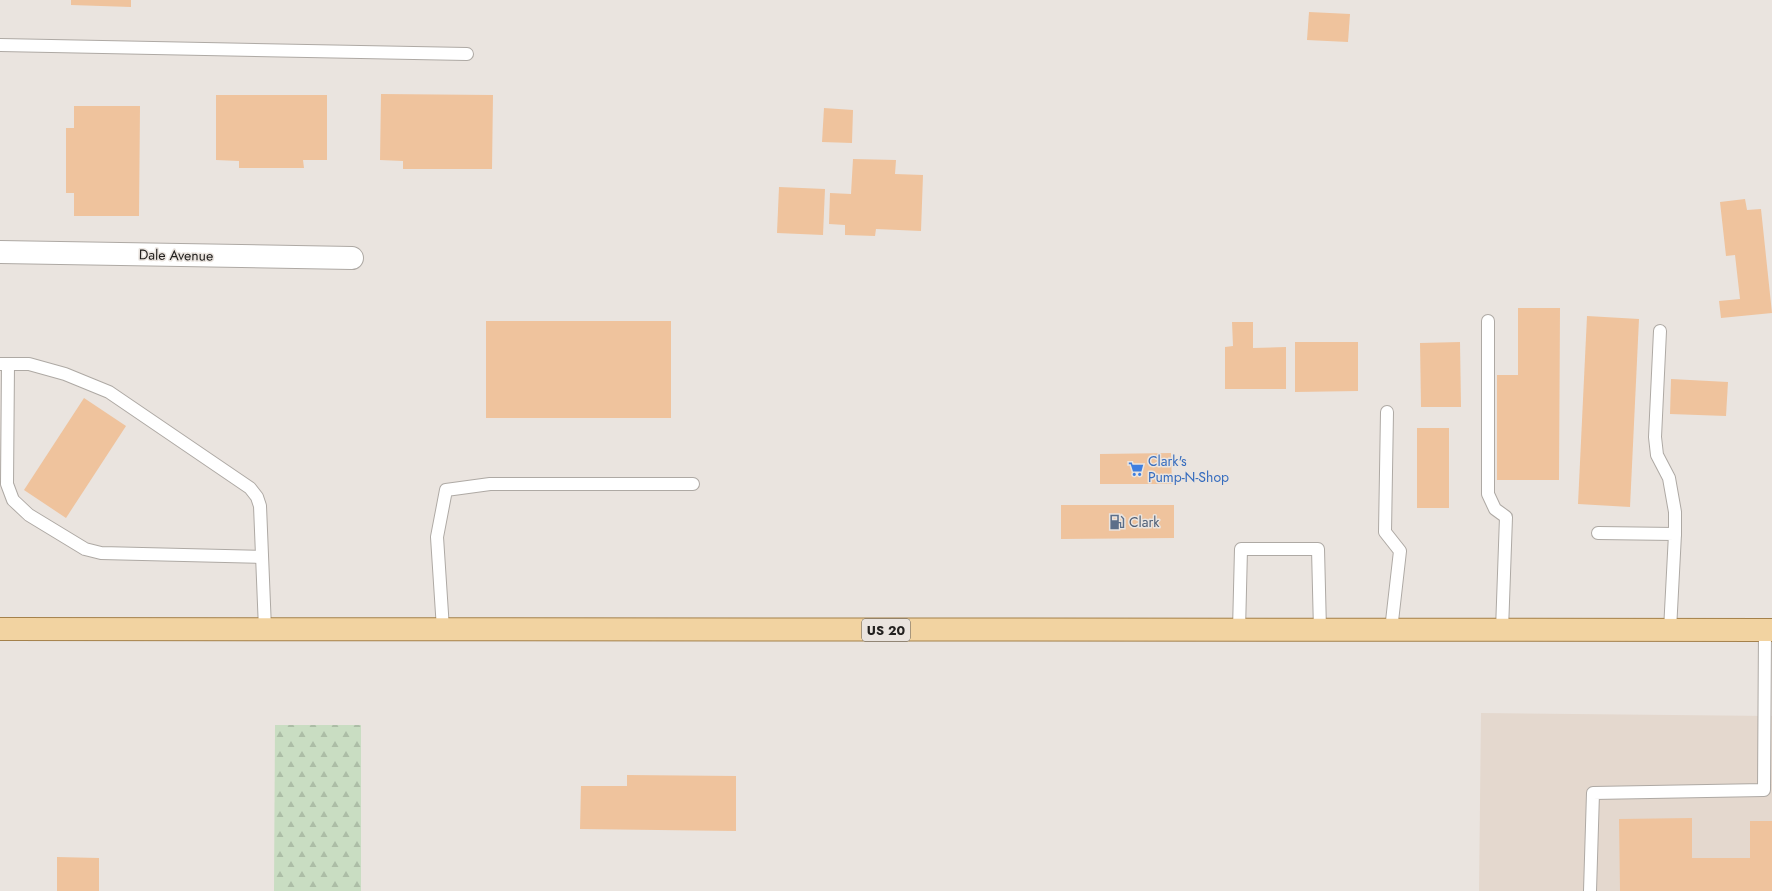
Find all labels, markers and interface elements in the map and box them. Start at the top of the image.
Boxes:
street label: Dale Avenue [139,244,213,266]
place label: Clark's Pump-N-Shop [1148,451,1229,487]
supermarket icon: Clark's Pump-N-Shop [1127,460,1145,478]
place label: Clark [1129,512,1160,532]
fuel station icon: Clark [1108,513,1126,531]
road number: US 20 [862,619,910,641]

